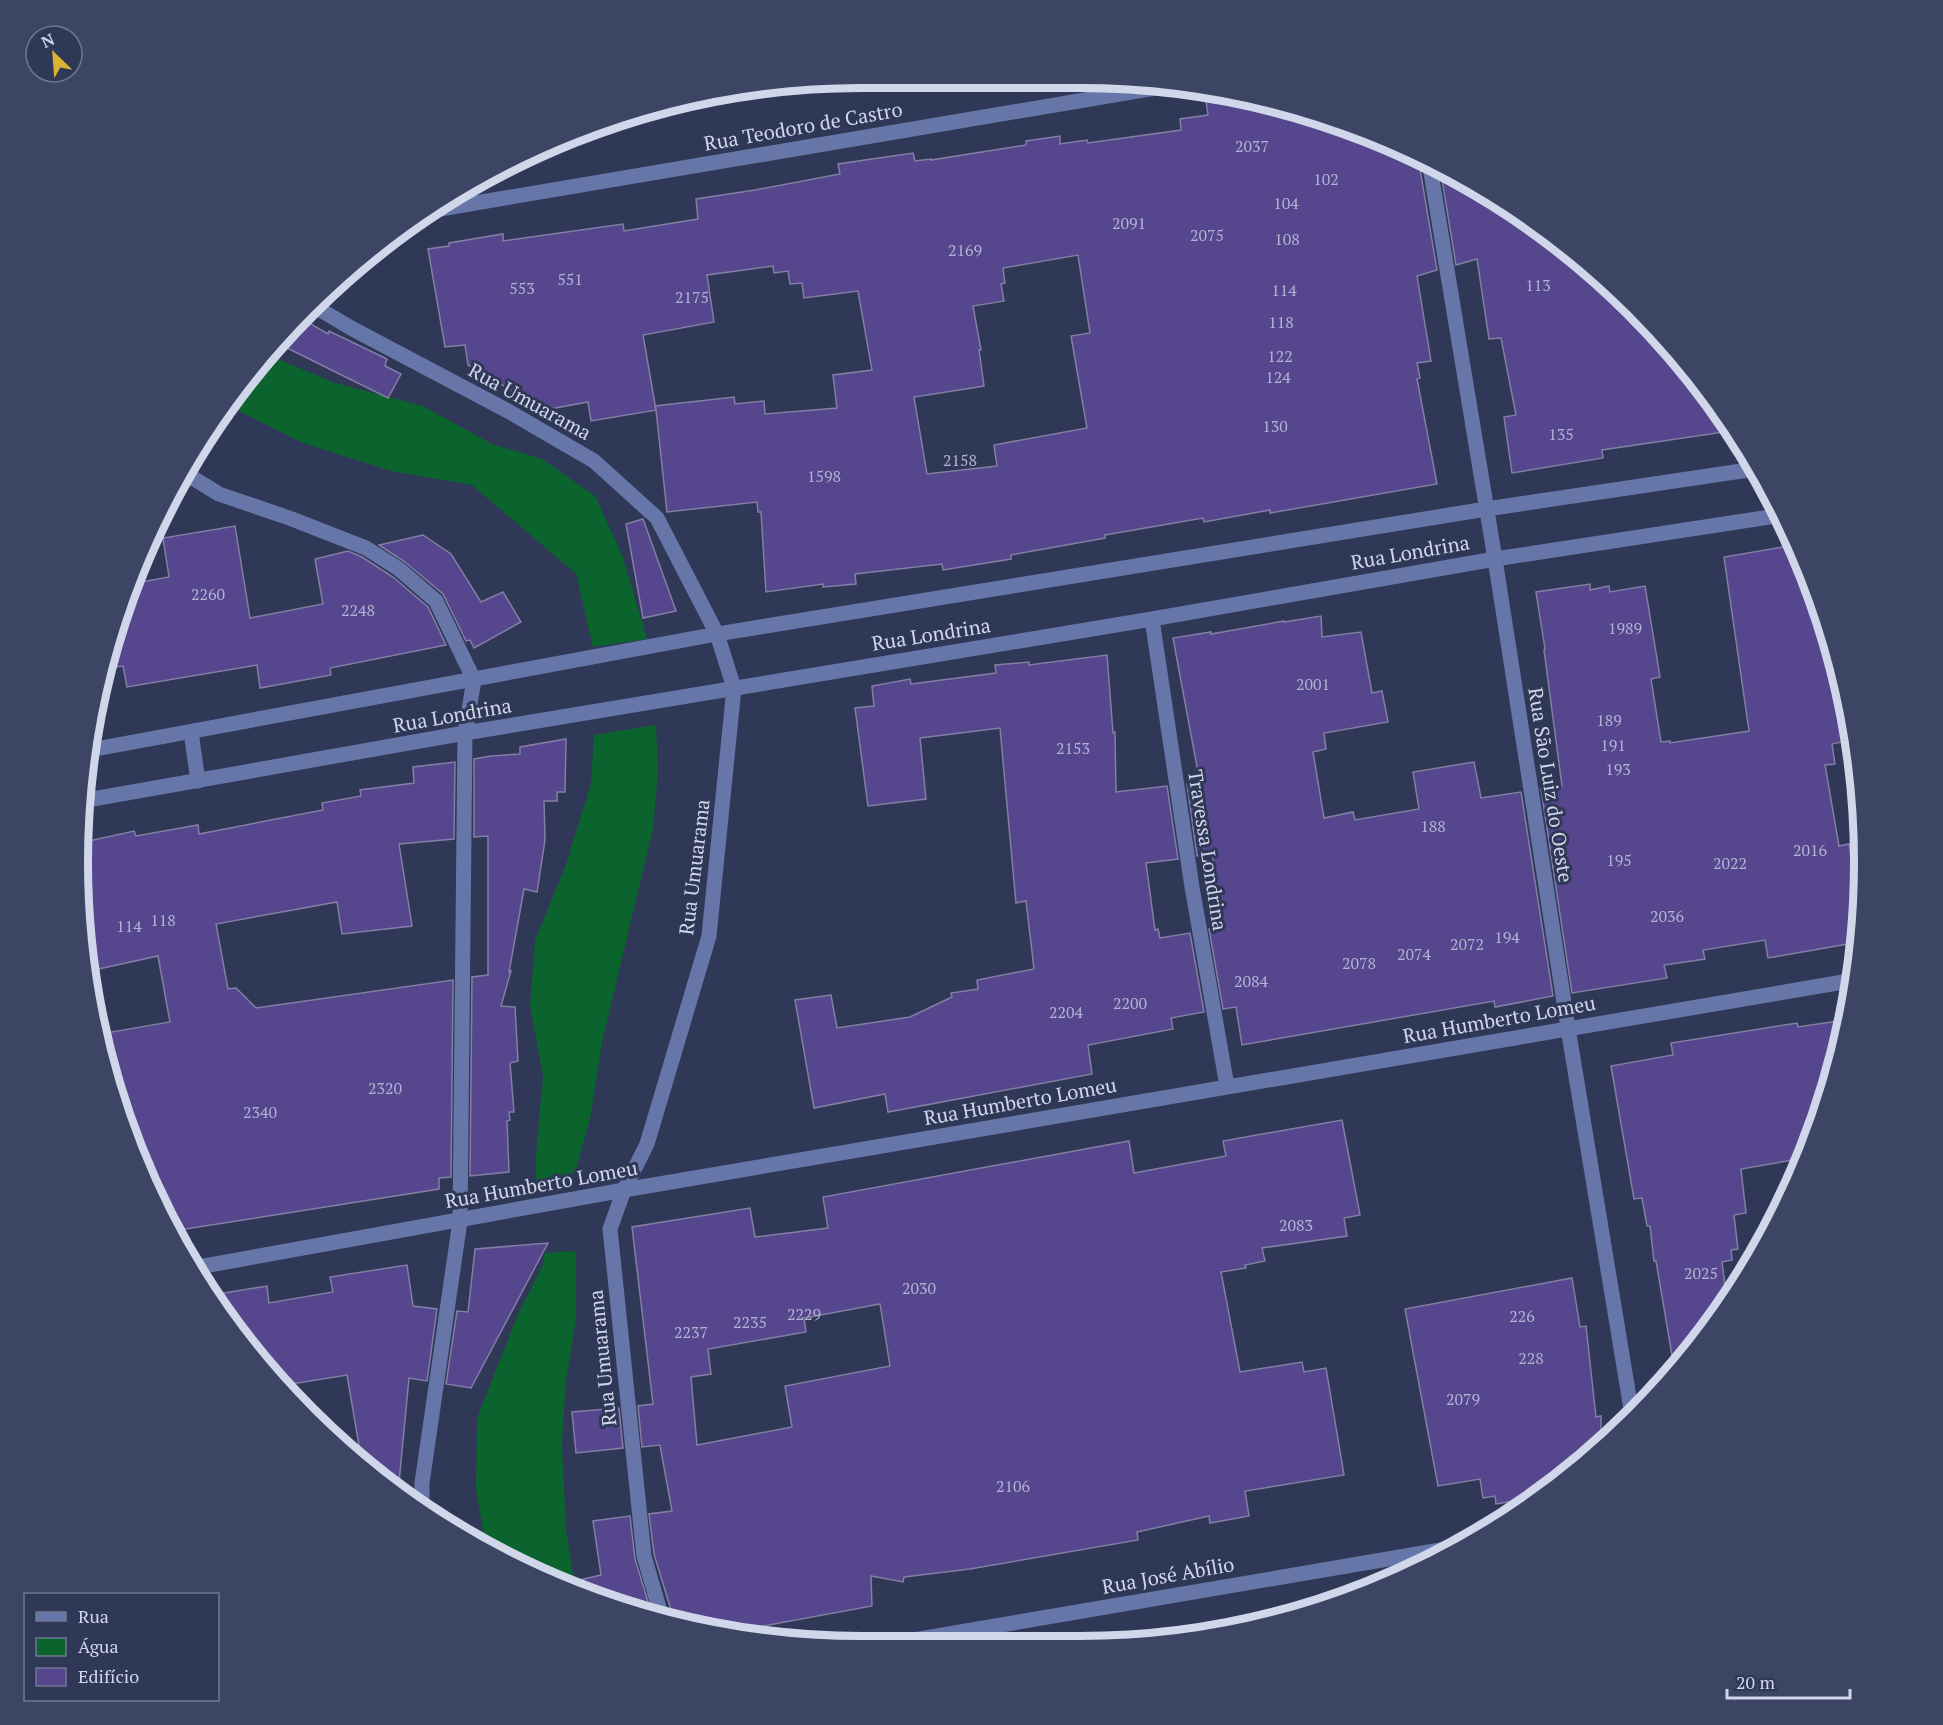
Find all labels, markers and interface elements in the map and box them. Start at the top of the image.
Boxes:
north arrow [24,24,84,84]
text: N [38,28,58,53]
street label: Rua Teodoro de Castro [702,95,904,157]
house number: 2037 [1235,135,1269,157]
house number: 102 [1313,168,1339,190]
house number: 104 [1273,192,1299,214]
house number: 2091 [1112,212,1146,234]
house number: 2075 [1190,224,1224,246]
house number: 108 [1274,228,1300,250]
house number: 2169 [948,239,982,261]
house number: 551 [557,268,583,290]
house number: 113 [1525,274,1551,296]
house number: 553 [509,277,535,299]
house number: 114 [1271,279,1297,301]
house number: 2175 [675,286,709,308]
house number: 118 [1268,311,1294,333]
house number: 122 [1267,345,1293,367]
street label: Rua Umuarama [464,356,596,446]
house number: 124 [1265,366,1291,388]
house number: 130 [1262,415,1288,437]
house number: 135 [1548,423,1574,445]
house number: 2158 [943,449,977,471]
house number: 1598 [807,465,841,487]
street label: Rua Londrina [1349,528,1471,576]
house number: 2260 [191,583,225,605]
house number: 2248 [341,599,375,621]
street label: Rua Londrina [870,611,992,657]
house number: 1989 [1608,617,1642,639]
house number: 2001 [1296,673,1330,695]
street label: Rua São Luiz do Oeste [1522,686,1580,884]
street label: Rua Londrina [391,691,513,739]
house number: 189 [1596,709,1622,731]
house number: 191 [1600,734,1626,756]
house number: 2153 [1056,737,1090,759]
house number: 193 [1605,758,1631,780]
street label: Travessa Londrina [1182,768,1234,932]
street label: Rua Umuarama [672,798,716,936]
house number: 188 [1420,815,1446,837]
house number: 2016 [1793,839,1828,861]
house number: 195 [1606,849,1632,871]
house number: 2022 [1713,852,1747,874]
house number: 2036 [1650,905,1685,927]
house number: 118 [150,909,176,931]
house number: 114 [116,915,142,937]
house number: 194 [1494,926,1520,948]
house number: 2072 [1450,933,1484,955]
house number: 2074 [1397,943,1432,965]
house number: 2078 [1342,952,1376,974]
house number: 2084 [1234,970,1269,992]
street label: Rua Humberto Lomeu [1400,989,1598,1049]
house number: 2200 [1113,992,1147,1014]
house number: 2204 [1049,1001,1084,1023]
street label: Rua Humberto Lomeu [921,1071,1119,1131]
house number: 2320 [368,1077,402,1099]
house number: 2340 [243,1101,277,1123]
street label: Rua Humberto Lomeu [442,1154,640,1214]
house number: 2083 [1279,1214,1313,1236]
house number: 2025 [1684,1262,1718,1284]
house number: 2030 [902,1277,936,1299]
street label: Rua Umuarama [581,1289,623,1427]
house number: 2229 [787,1303,821,1325]
house number: 226 [1509,1305,1535,1327]
house number: 2235 [733,1311,767,1333]
house number: 2237 [674,1321,708,1343]
house number: 228 [1518,1347,1544,1369]
house number: 2079 [1446,1388,1480,1410]
house number: 2106 [996,1475,1031,1497]
street label: Rua José Abílio [1100,1550,1236,1600]
legend [24,1593,219,1701]
text: Rua [78,1604,109,1628]
text: Água [78,1634,119,1658]
scale bar [1727,1662,1850,1700]
text: Edifício [78,1664,139,1688]
text: 20 m [1736,1670,1776,1694]

